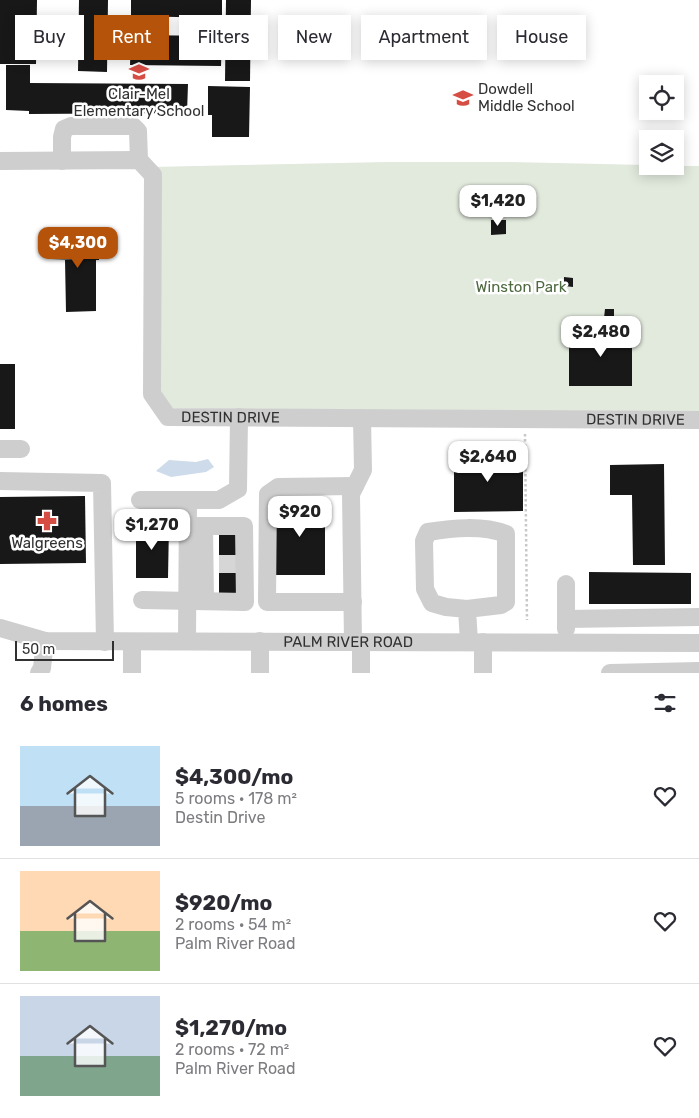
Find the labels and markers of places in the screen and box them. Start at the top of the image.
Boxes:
school or university icon: Clair-Mel Elementary School [128,61,150,83]
place label: Dowdell Middle School [478,80,575,115]
place label: Clair-Mel Elementary School [74,85,204,120]
school or university icon: Dowdell Middle School [452,87,474,109]
pin: $1,420 [457,184,539,227]
pin: $4,300 [37,226,119,269]
pin: $2,480 [560,316,642,358]
pin: $2,640 [447,440,529,483]
pin: $920 [270,496,330,538]
pin: $1,270 [111,508,193,551]
pharmacy icon: Walgreens [36,510,58,532]
place label: Walgreens [11,534,83,552]

